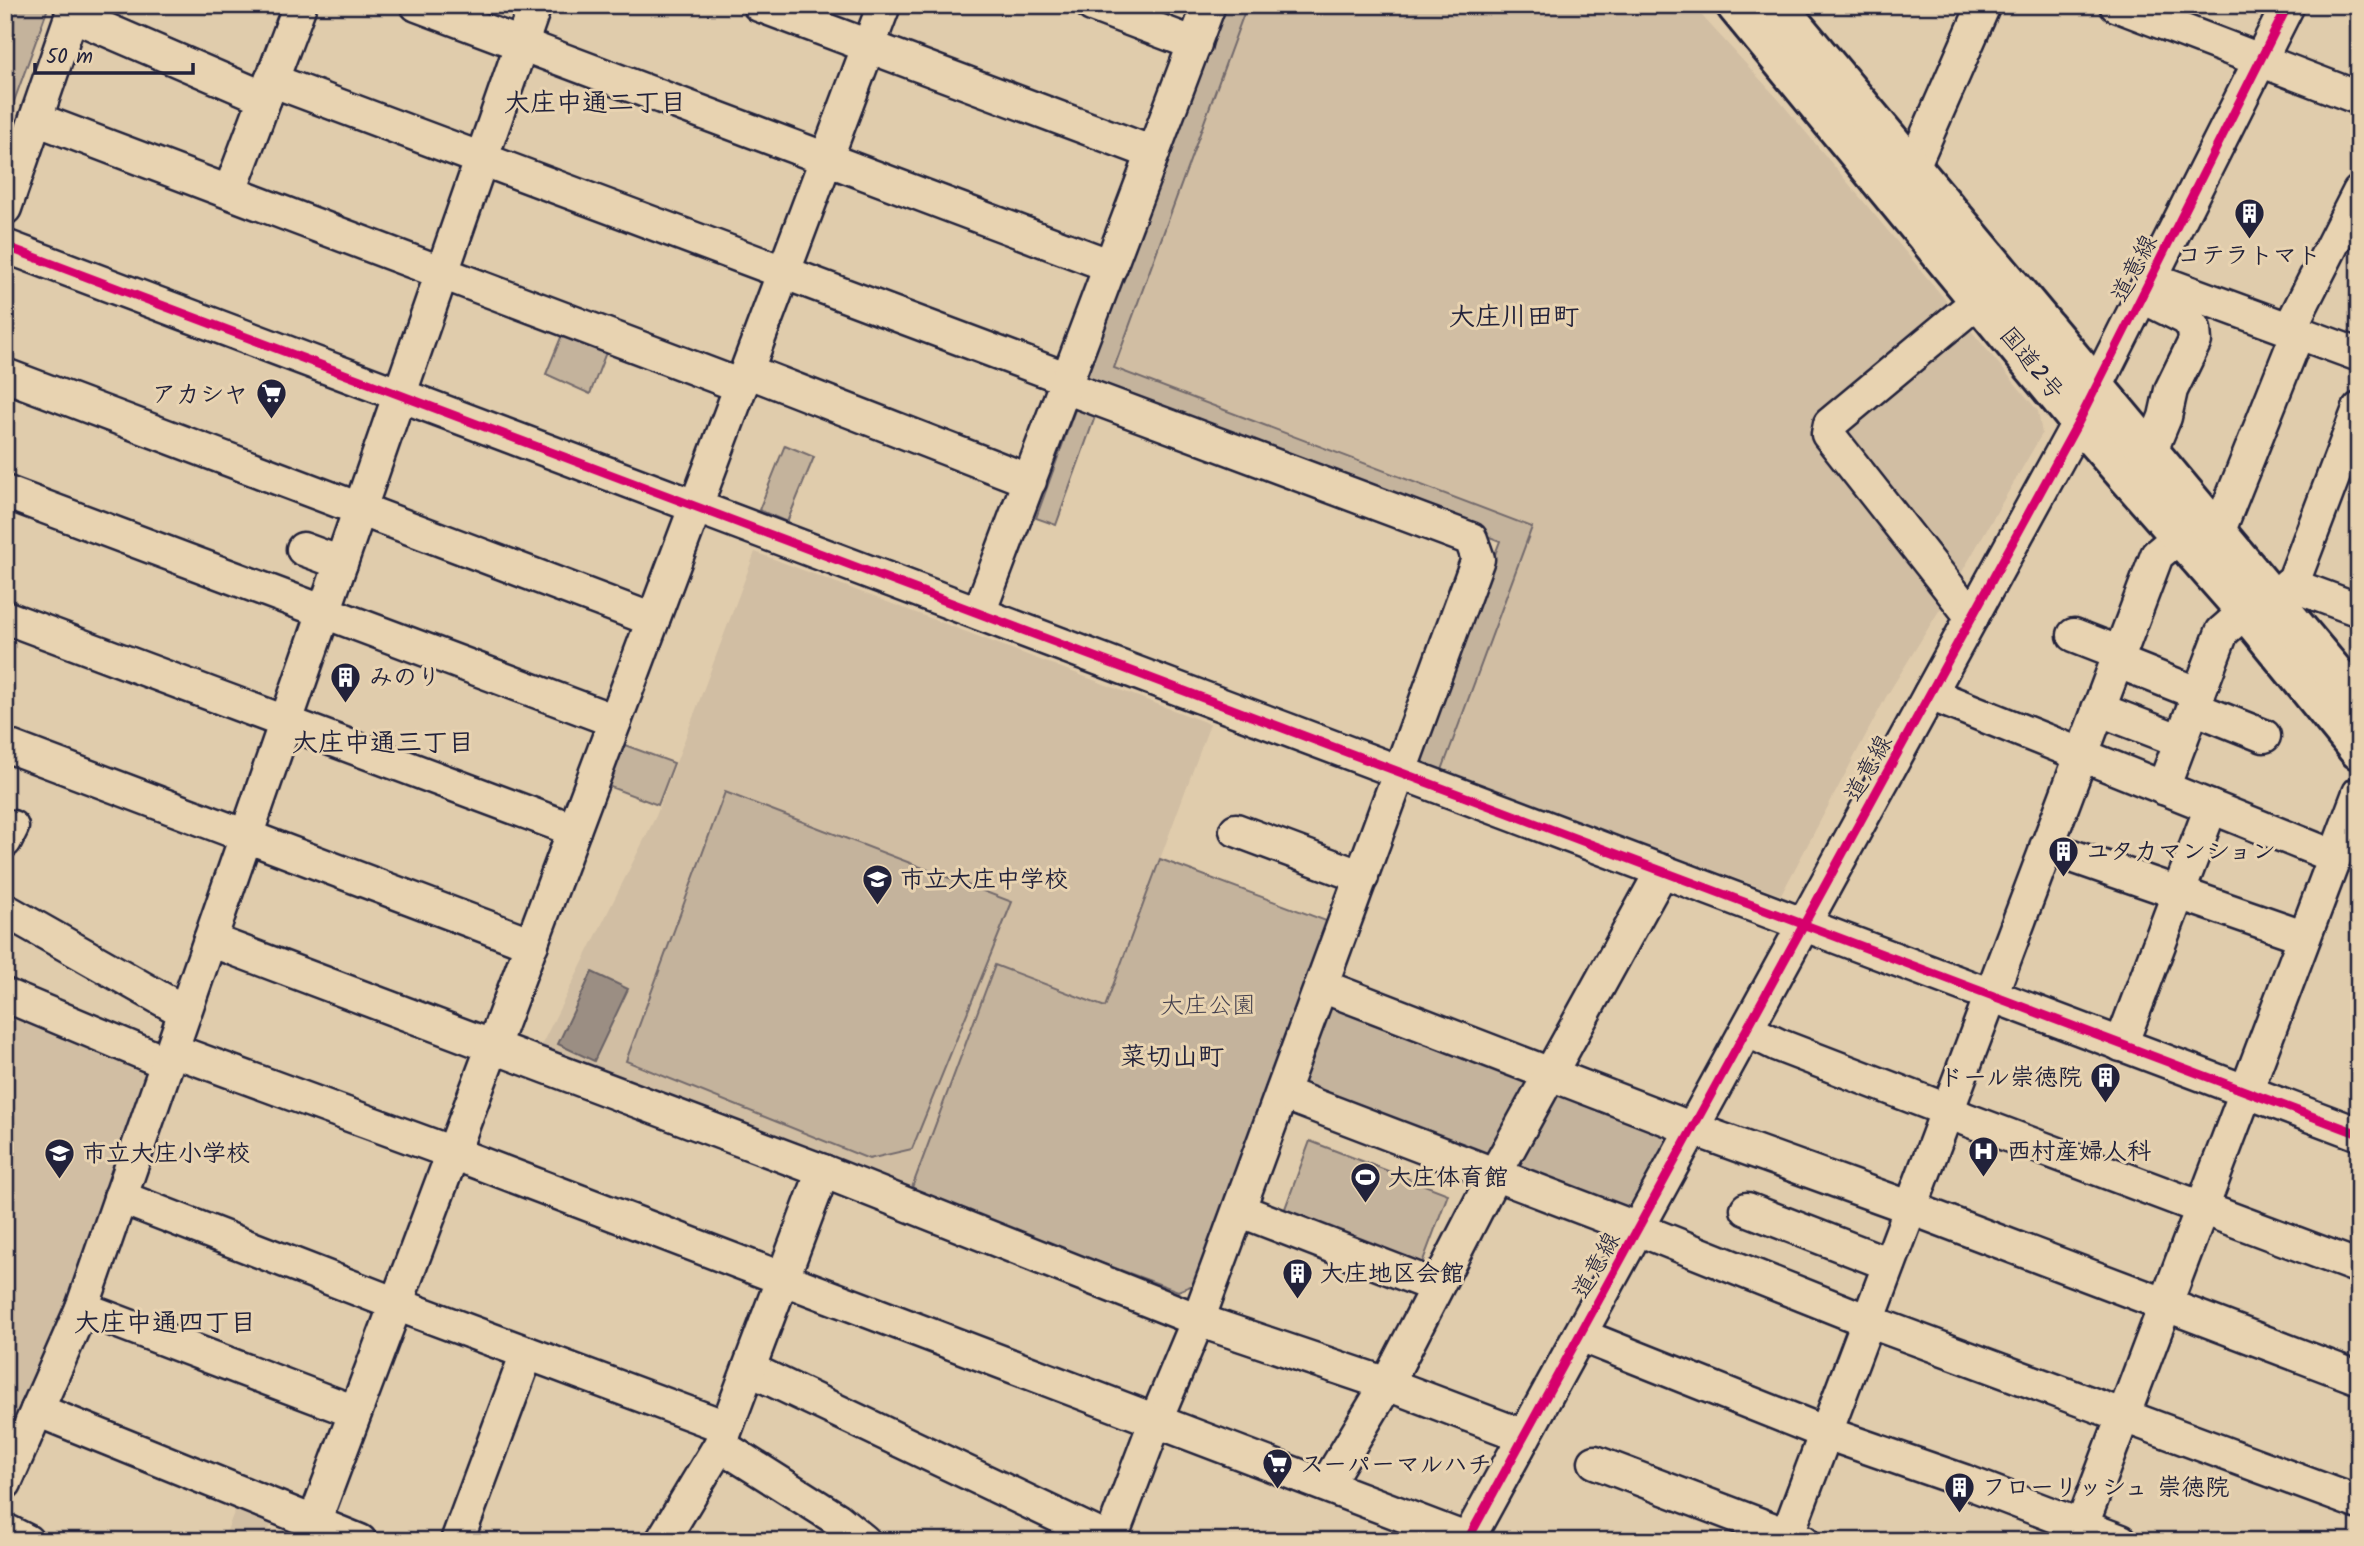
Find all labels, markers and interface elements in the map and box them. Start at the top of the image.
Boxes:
scale bar [35,32,192,76]
text: 50 m [46,41,93,74]
district label: 大庄中通二丁目 [504,83,686,125]
building icon: コテラトマト [2232,196,2266,240]
street label: 道意線 [2102,228,2169,310]
place label: コテラトマト [2177,237,2321,276]
district label: 大庄川田町 [1449,297,1579,339]
street label: 国道2号 [1989,318,2073,410]
place label: アカシヤ [152,376,248,415]
supermarket icon: アカシヤ [254,377,288,421]
place label: みのり [369,659,441,698]
building icon: みのり [329,660,363,704]
district label: 大庄中通三丁目 [292,723,474,765]
street label: 道意線 [1835,728,1904,810]
place label: ユタカマンション [2086,833,2276,872]
building icon: ユタカマンション [2046,834,2080,878]
place label: 市立大庄中学校 [900,861,1068,900]
school or university icon: 市立大庄中学校 [860,862,894,906]
park label: 大庄公園 [1160,987,1256,1026]
district label: 菜切山町 [1120,1037,1224,1079]
place label: ドール崇徳院 [1939,1059,2082,1098]
building icon: ドール崇徳院 [2088,1060,2122,1104]
place label: 西村産婦人科 [2007,1133,2151,1172]
hospital icon: 西村産婦人科 [1967,1134,2001,1178]
place label: 市立大庄小学校 [82,1135,250,1174]
school or university icon: 市立大庄小学校 [42,1136,76,1180]
place label: 大庄体育館 [1388,1159,1508,1198]
sports icon: 大庄体育館 [1348,1160,1382,1204]
street label: 道意線 [1563,1225,1632,1307]
place label: 大庄地区会館 [1320,1255,1464,1294]
building icon: 大庄地区会館 [1280,1256,1314,1300]
district label: 大庄中通四丁目 [74,1303,256,1345]
place label: スーパーマルハチ [1300,1446,1492,1485]
supermarket icon: スーパーマルハチ [1260,1447,1294,1491]
place label: フローリッシュ 崇徳院 [1982,1469,2229,1508]
building icon: フローリッシュ 崇徳院 [1942,1470,1976,1514]

